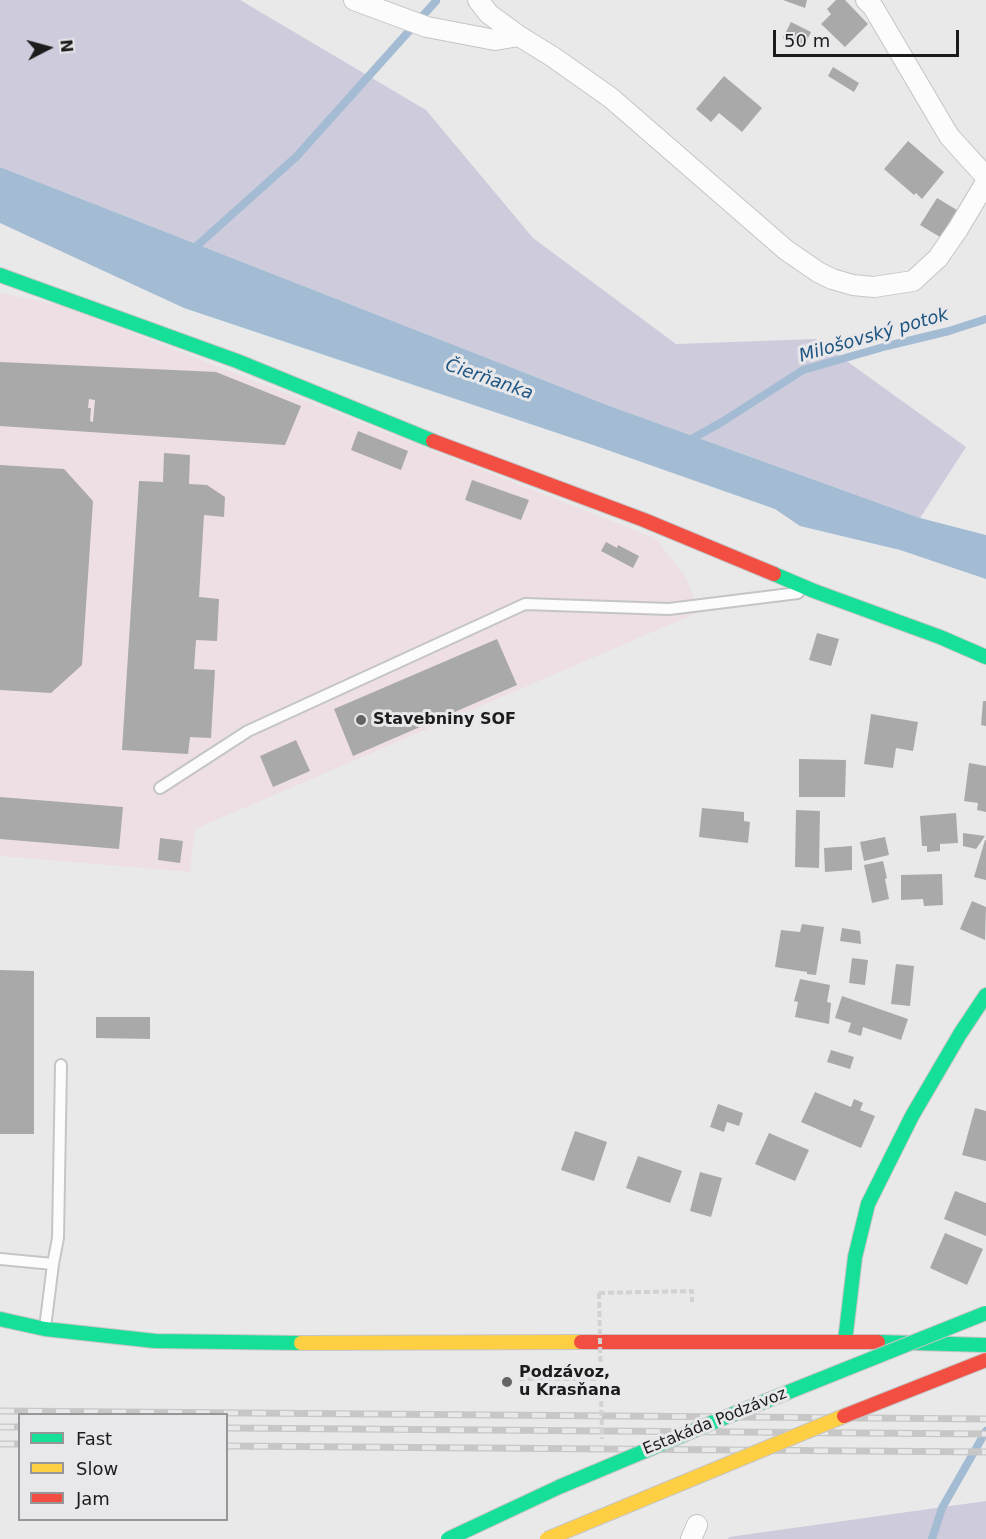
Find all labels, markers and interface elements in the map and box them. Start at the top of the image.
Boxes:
north arrow [18,18,78,78]
scale bar [776,18,962,56]
text: 50 m [784,30,830,51]
text: N [56,38,77,54]
water label: Milošovský potok [797,304,951,368]
water label: Čierňanka [442,355,536,405]
place label: Stavebniny SOF [373,710,516,730]
marker: Stavebniny SOF [354,713,368,727]
place label: Podzávoz, u Krasňana [519,1363,621,1401]
marker: Podzávoz, u Krasňana [500,1375,514,1389]
street label: Estakáda Podzávoz [640,1384,790,1460]
legend [18,1413,228,1521]
text: Fast [76,1428,112,1449]
text: Slow [76,1458,118,1479]
text: Jam [76,1488,110,1509]

